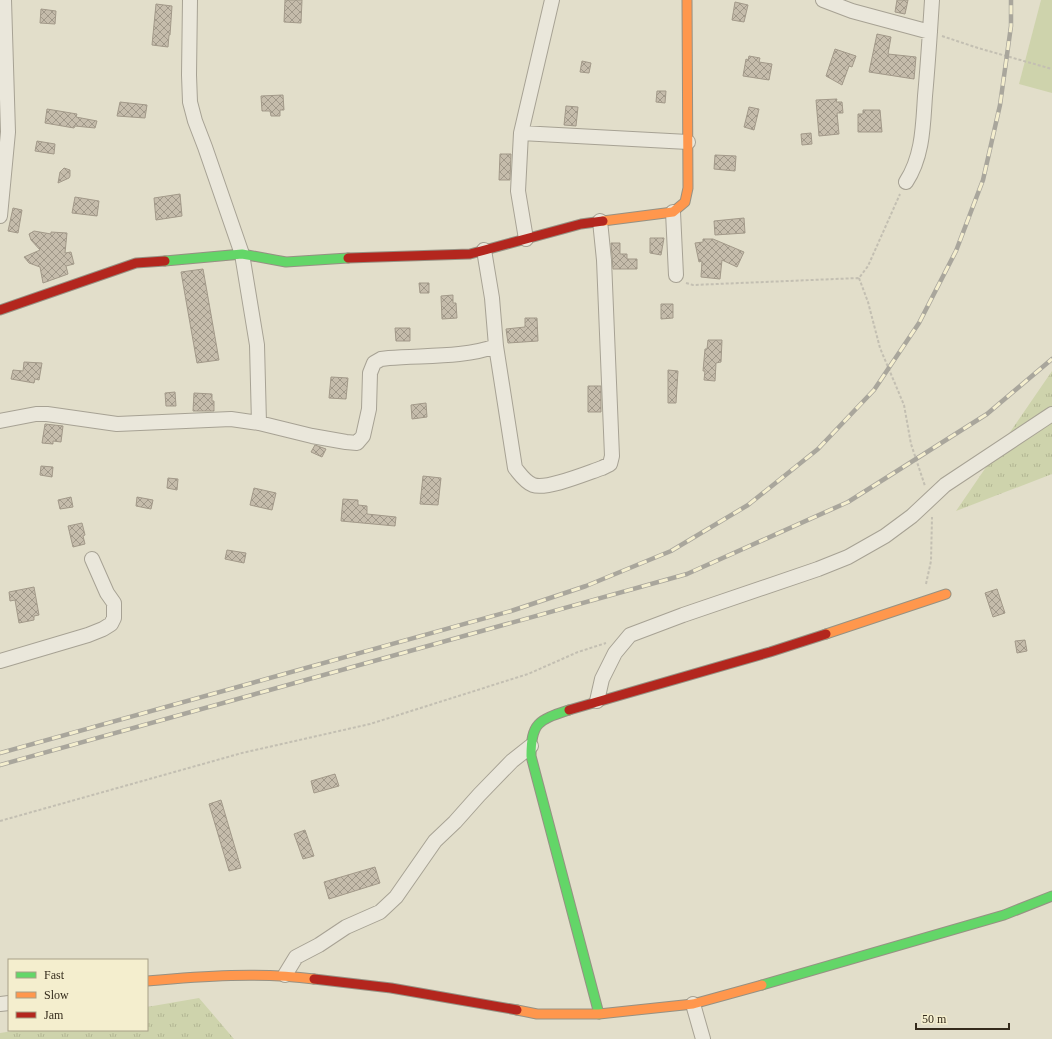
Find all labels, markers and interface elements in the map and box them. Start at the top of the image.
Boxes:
legend [8,959,148,1031]
text: Fast [44,968,65,982]
text: Slow [44,988,69,1002]
scale bar [916,1005,1009,1031]
text: Jam [44,1008,64,1022]
text: 50 m [922,1012,947,1026]

